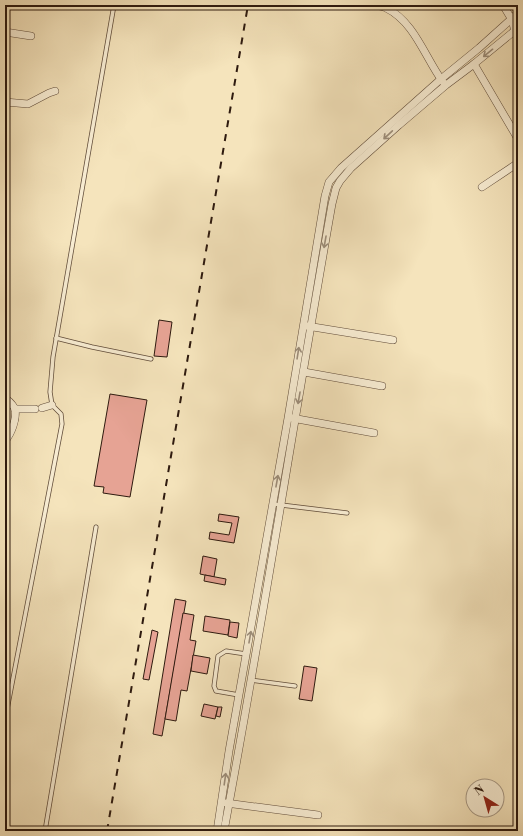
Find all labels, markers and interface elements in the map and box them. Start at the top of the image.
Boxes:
one-way arrow [483,49,494,57]
one-way arrow [383,131,393,140]
one-way arrow [321,236,329,249]
one-way arrow [295,347,303,360]
one-way arrow [295,391,303,404]
one-way arrow [274,475,282,488]
one-way arrow [246,631,254,644]
one-way arrow [221,773,229,786]
north arrow [465,778,505,818]
text: N [472,782,488,799]

